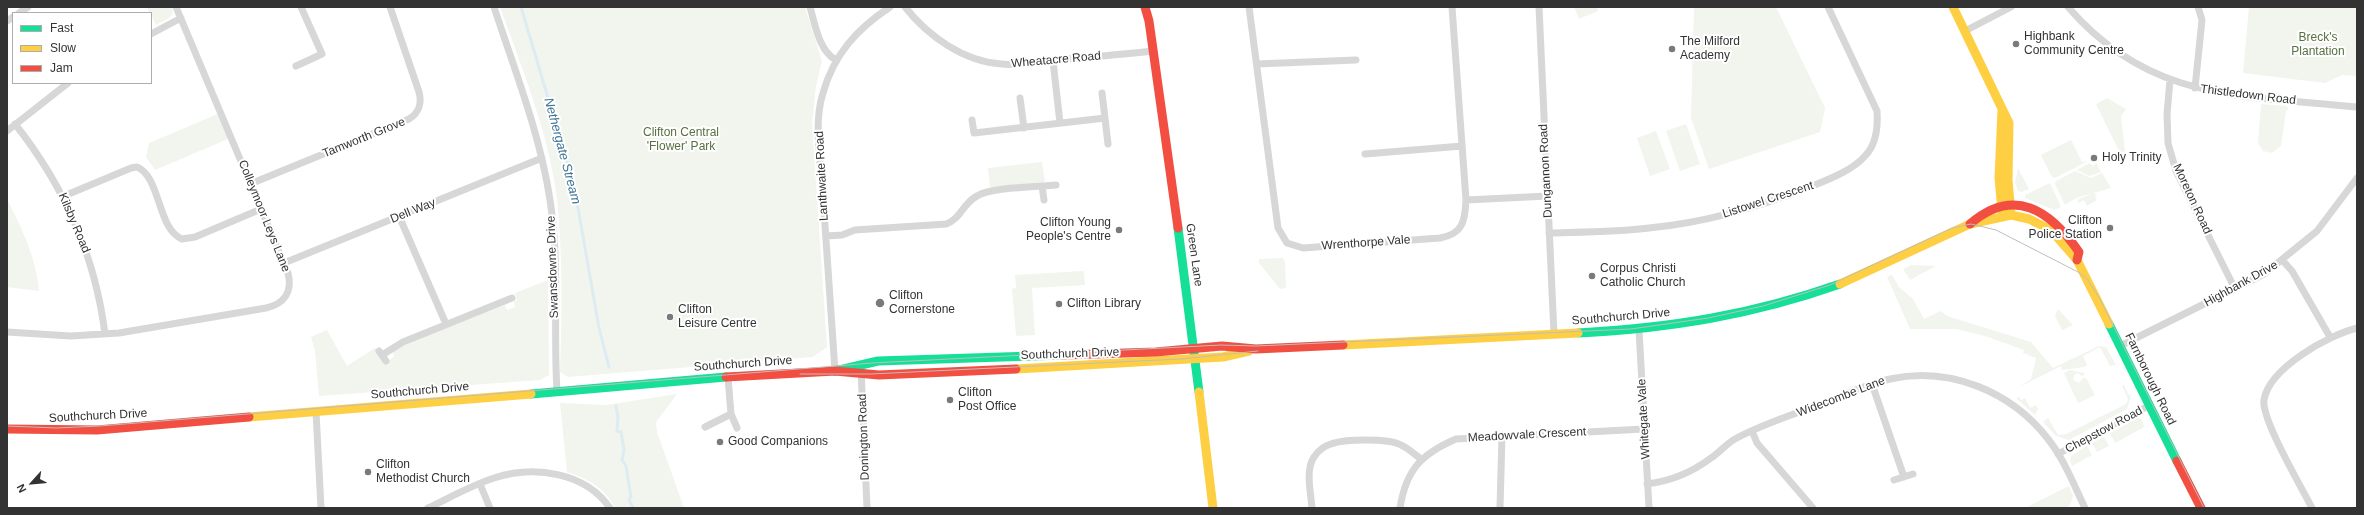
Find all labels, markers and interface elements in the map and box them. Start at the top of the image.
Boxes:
legend [12,12,152,84]
text: Fast [50,21,73,35]
place label: Highbank Community Centre [2024,30,2124,58]
park label: Breck's Plantation [2291,31,2345,59]
place label: The Milford Academy [1680,35,1740,63]
marker: Highbank Community Centre [2011,39,2021,49]
text: Slow [50,41,76,55]
marker: The Milford Academy [1667,44,1677,54]
street label: Wheatacre Road [1011,49,1101,71]
text: Jam [50,61,73,75]
street label: Thistledown Road [2199,82,2297,108]
water label: Nethergate Stream [540,96,584,206]
street label: Tamworth Grove [320,115,408,161]
street label: Dungannon Road [1536,124,1556,218]
park label: Clifton Central 'Flower' Park [643,126,719,154]
street label: Lanthwaite Road [812,131,832,221]
place label: Holy Trinity [2102,151,2162,165]
marker: Holy Trinity [2089,153,2099,163]
street label: Colleymoor Leys Lane [235,158,293,274]
street label: Moreton Road [2169,161,2215,237]
street label: Listowel Crescent [1721,179,1815,221]
street label: Kilsby Road [55,191,93,255]
street label: Dell Way [388,195,438,227]
place label: Clifton Police Station [2029,214,2102,242]
street label: Swansdowne Drive [544,215,562,319]
place label: Clifton Young People's Centre [1026,216,1111,244]
street label: Green Lane [1182,223,1206,287]
marker: Clifton Police Station [2105,223,2115,233]
marker: Clifton Young People's Centre [1114,225,1124,235]
street label: Wrenthorpe Vale [1321,233,1411,253]
street label: Highbank Drive [2202,258,2280,310]
place label: Corpus Christi Catholic Church [1600,262,1685,290]
marker: Corpus Christi Catholic Church [1587,271,1597,281]
place label: Clifton Cornerstone [889,289,955,317]
marker: Clifton Cornerstone [874,297,886,309]
place label: Clifton Library [1067,297,1141,311]
marker: Clifton Library [1054,299,1064,309]
place label: Clifton Leisure Centre [678,303,757,331]
street label: Southchurch Drive [1571,306,1671,328]
marker: Clifton Leisure Centre [665,312,675,322]
street label: Farnborough Road [2121,331,2179,427]
street label: Southchurch Drive [1020,345,1120,363]
street label: Southchurch Drive [693,353,793,375]
street label: Widecombe Lane [1795,374,1887,420]
street label: Whitegate Vale [1635,378,1653,460]
street label: Southchurch Drive [370,380,470,402]
place label: Clifton Post Office [958,386,1016,414]
street label: Donington Road [855,393,873,481]
marker: Clifton Post Office [945,395,955,405]
street label: Chepstow Road [2063,404,2145,456]
street label: Southchurch Drive [48,406,148,426]
street label: Meadowvale Crescent [1467,425,1587,445]
place label: Good Companions [728,435,828,449]
marker: Good Companions [715,437,725,447]
place label: Clifton Methodist Church [376,458,470,486]
north arrow [12,463,52,503]
marker: Clifton Methodist Church [363,467,373,477]
text: N [14,482,28,495]

